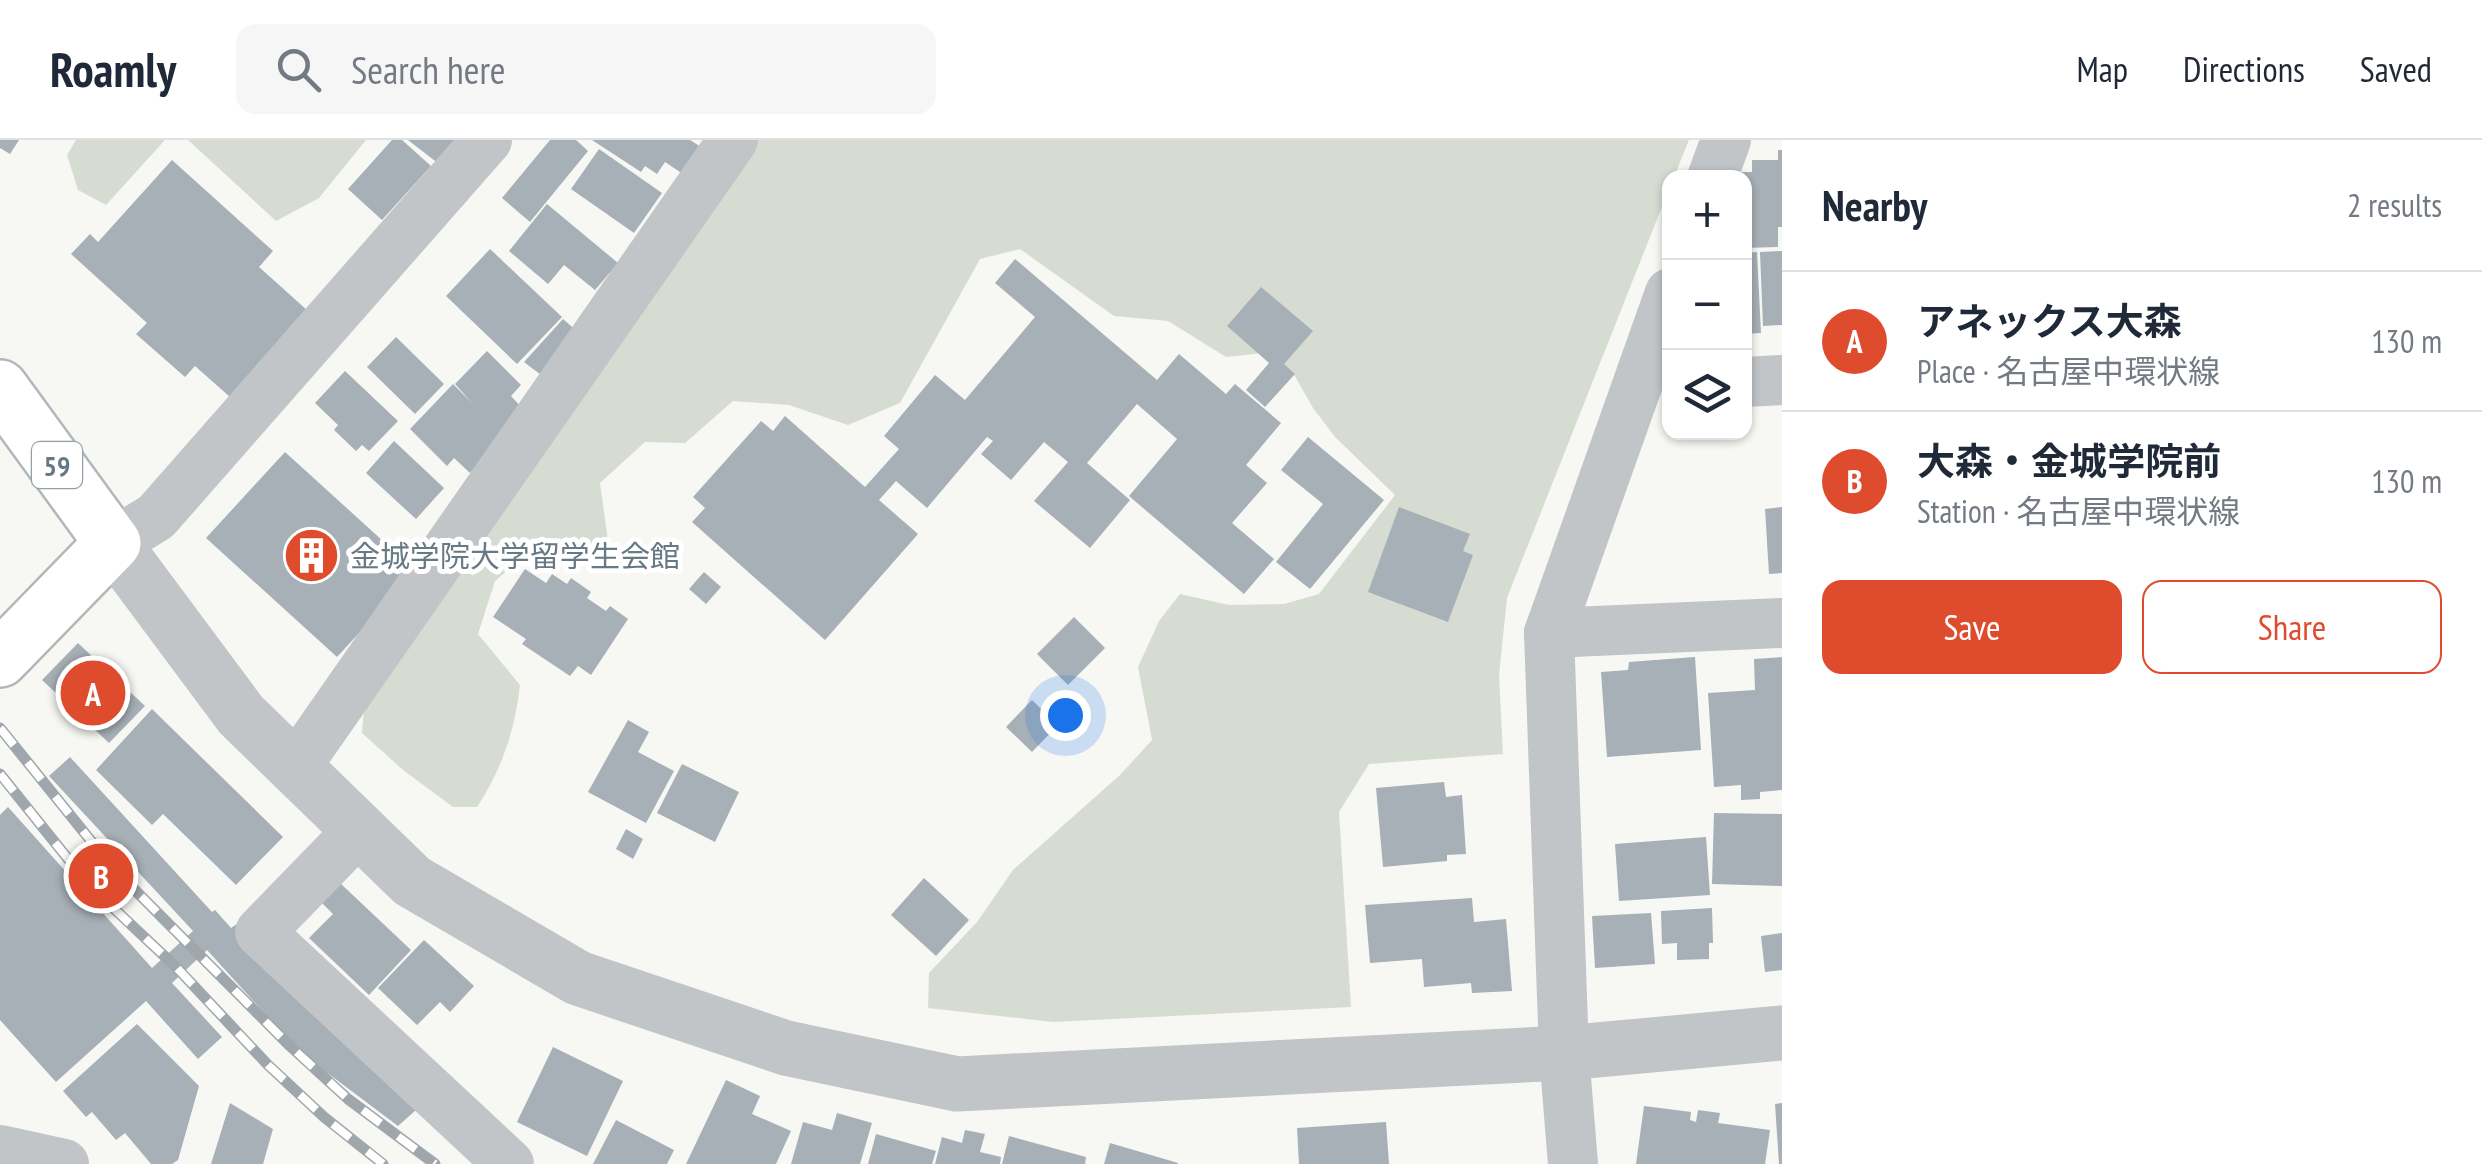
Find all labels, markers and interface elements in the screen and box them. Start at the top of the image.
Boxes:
search box [236,24,936,114]
text: Roamly [50,38,176,100]
icon: search [271,42,326,97]
text: Search here [351,45,506,94]
text: Map [2077,46,2128,92]
text: Directions [2183,46,2305,92]
text: Saved [2360,46,2432,92]
map controls [1662,170,1752,440]
button: + [1662,170,1752,260]
text: Nearby [1822,178,1927,233]
text: 2 results [2347,184,2442,226]
button: − [1662,260,1752,350]
text: アネックス大森 [1917,296,2182,345]
text: A [1846,320,1863,362]
text: 130 m [2371,320,2442,362]
button: layers [1662,350,1752,440]
text: Place · 名古屋中環状線 [1917,350,2220,392]
text: 大森・金城学院前 [1917,436,2221,485]
road number: 59 [32,442,82,488]
text: B [1847,460,1862,502]
text: 130 m [2371,460,2442,502]
text: Station · 名古屋中環状線 [1917,490,2240,532]
building icon: 金城学院大学留学生会館 [281,525,341,585]
place label: 金城学院大学留学生会館 [350,536,680,575]
button: Save [1822,580,2122,674]
button: Share [2142,580,2442,674]
pin: A [61,656,126,730]
your location [1040,690,1091,741]
pin: B [68,838,134,914]

